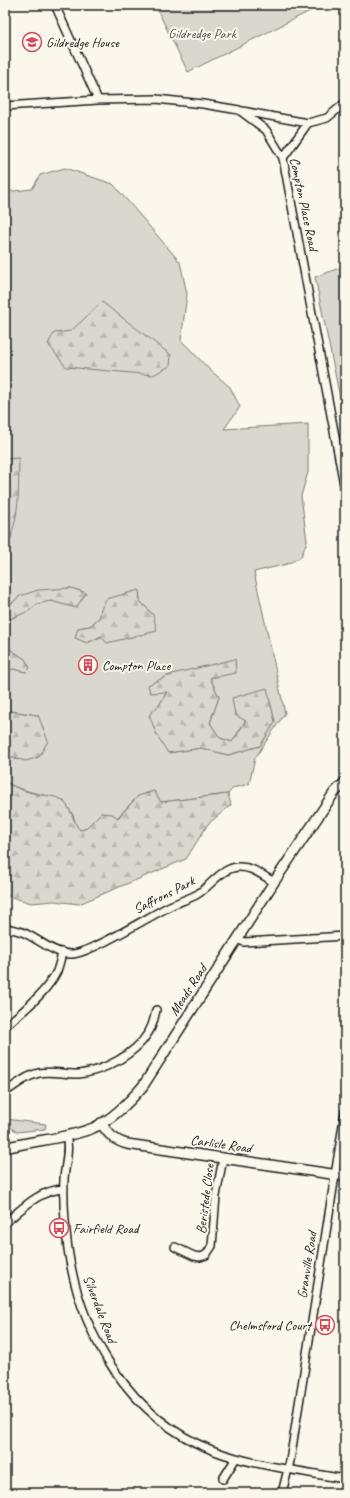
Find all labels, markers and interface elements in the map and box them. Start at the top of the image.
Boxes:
park label: Gildredge Park [168,25,238,42]
school or university icon: Gildredge House [21,31,43,53]
place label: Gildredge House [46,34,120,51]
street label: Compton Place Road [286,156,323,255]
building icon: Compton Place [77,654,99,676]
place label: Compton Place [102,657,172,674]
street label: Saffrons Park [131,872,198,918]
street label: Meads Road [165,959,212,1019]
street label: Carlisle Road [189,1131,255,1157]
street label: Beristede Close [192,1162,218,1235]
bus stop icon: Fairfield Road [48,1217,70,1239]
place label: Fairfield Road [73,1220,141,1237]
street label: Granville Road [293,1228,321,1300]
street label: Silverdale Road [79,1273,122,1348]
bus stop icon: Chelmsford Court [314,1314,336,1336]
place label: Chelmsford Court [229,1317,313,1334]

